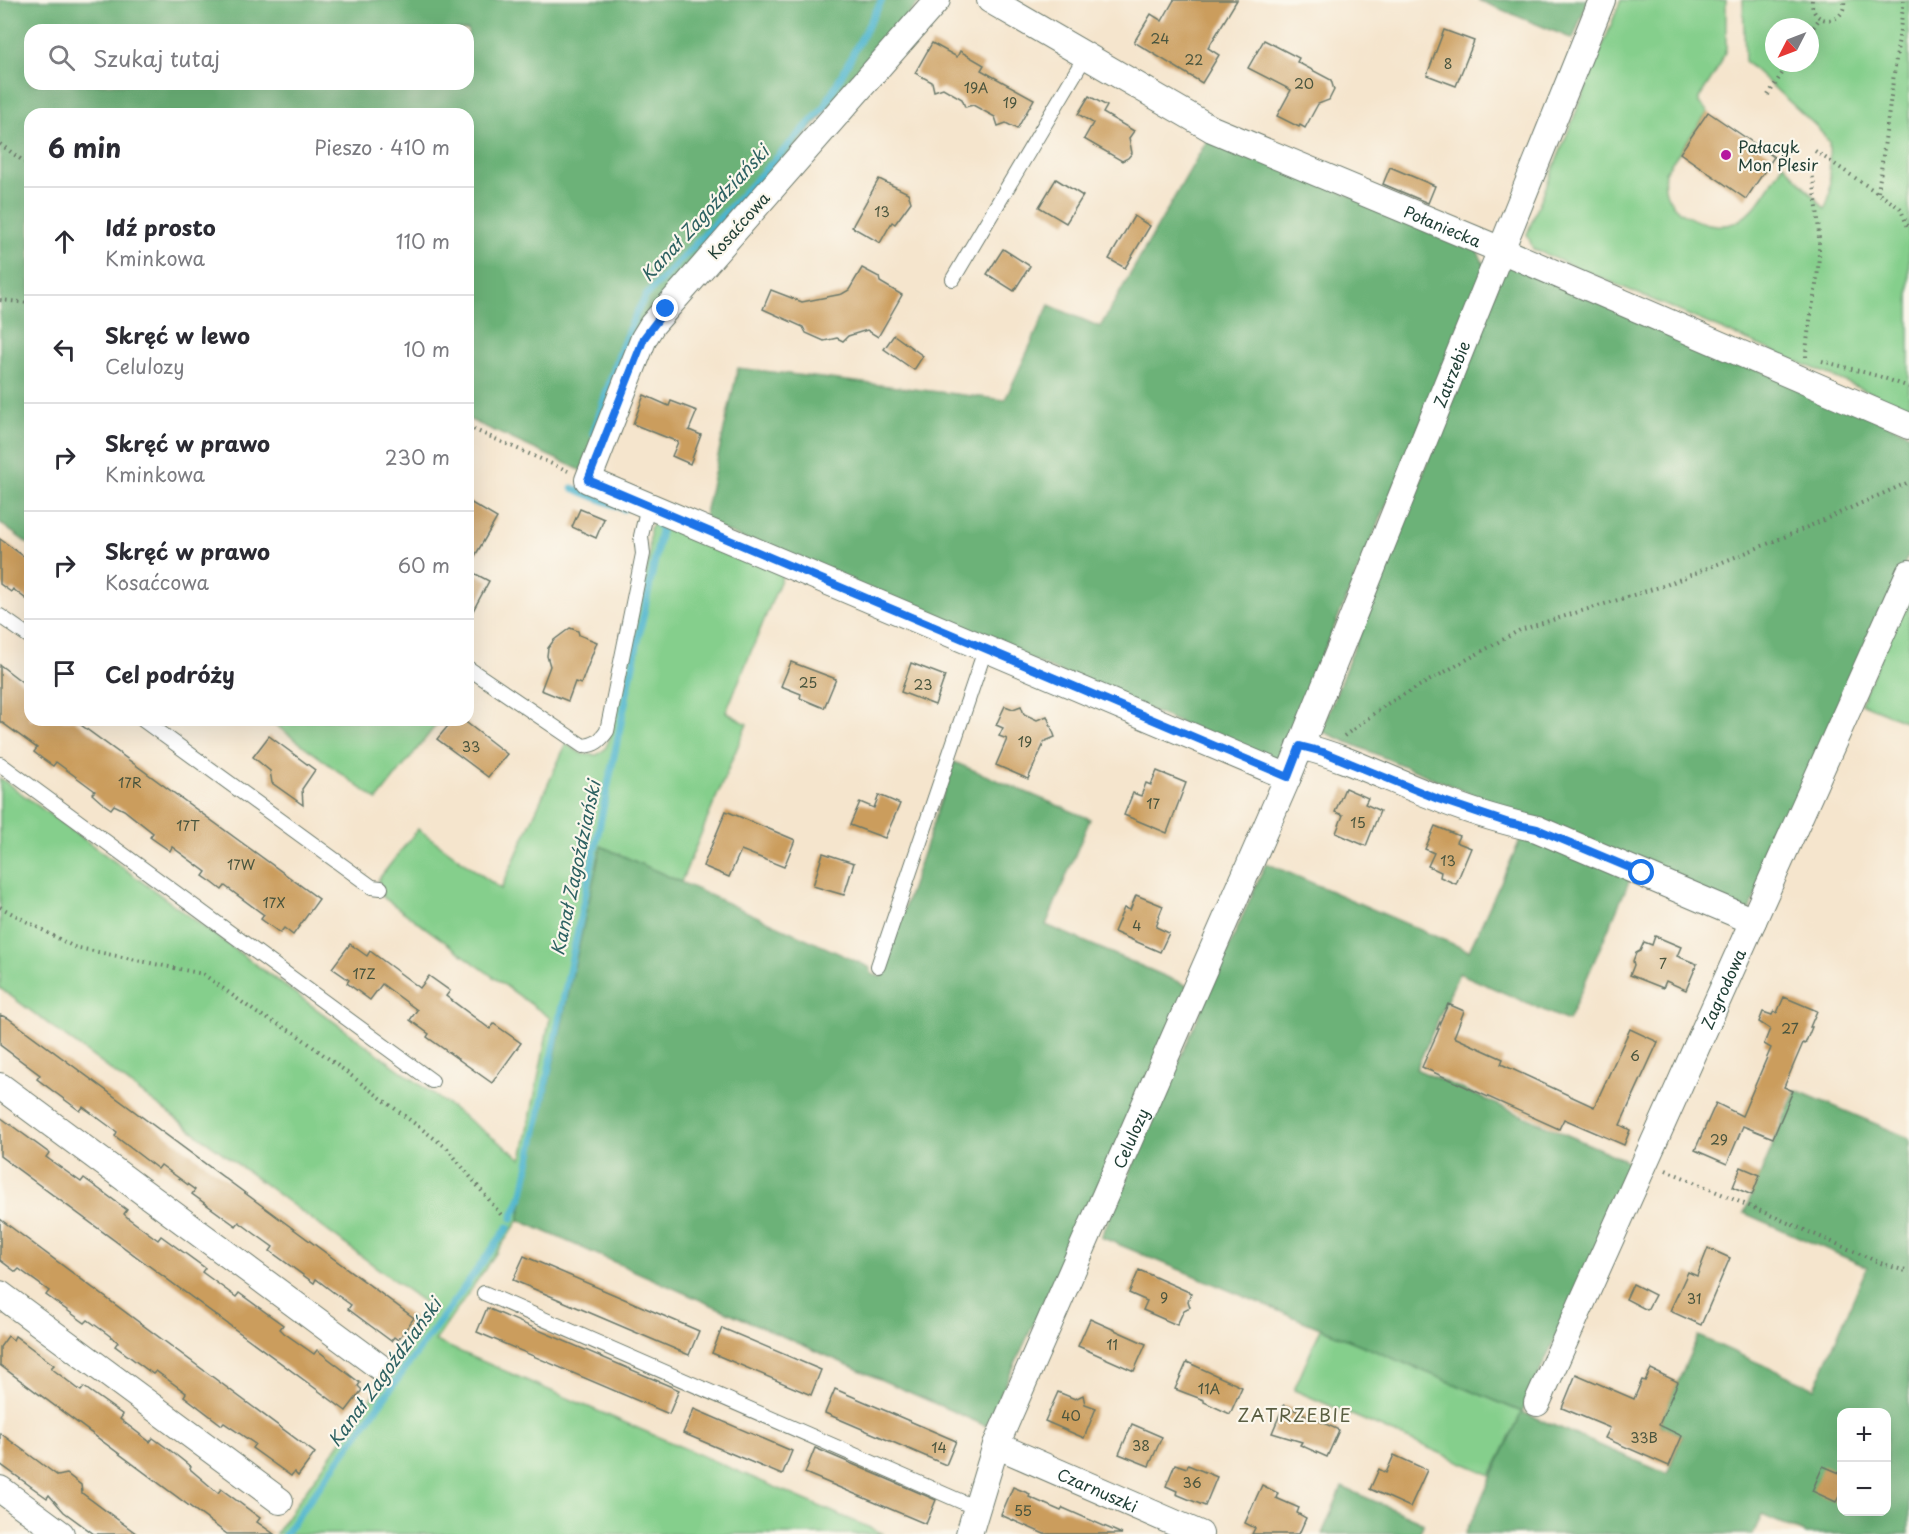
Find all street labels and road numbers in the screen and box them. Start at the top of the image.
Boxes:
street label: Kosaćcowa [701,186,775,264]
street label: Połaniecka [1401,199,1485,252]
street label: Zatrzebie [1427,336,1475,411]
street label: Zagrodowa [1694,945,1751,1033]
street label: Celulozy [1106,1104,1154,1172]
street label: Czarnuszki [1054,1461,1142,1518]

